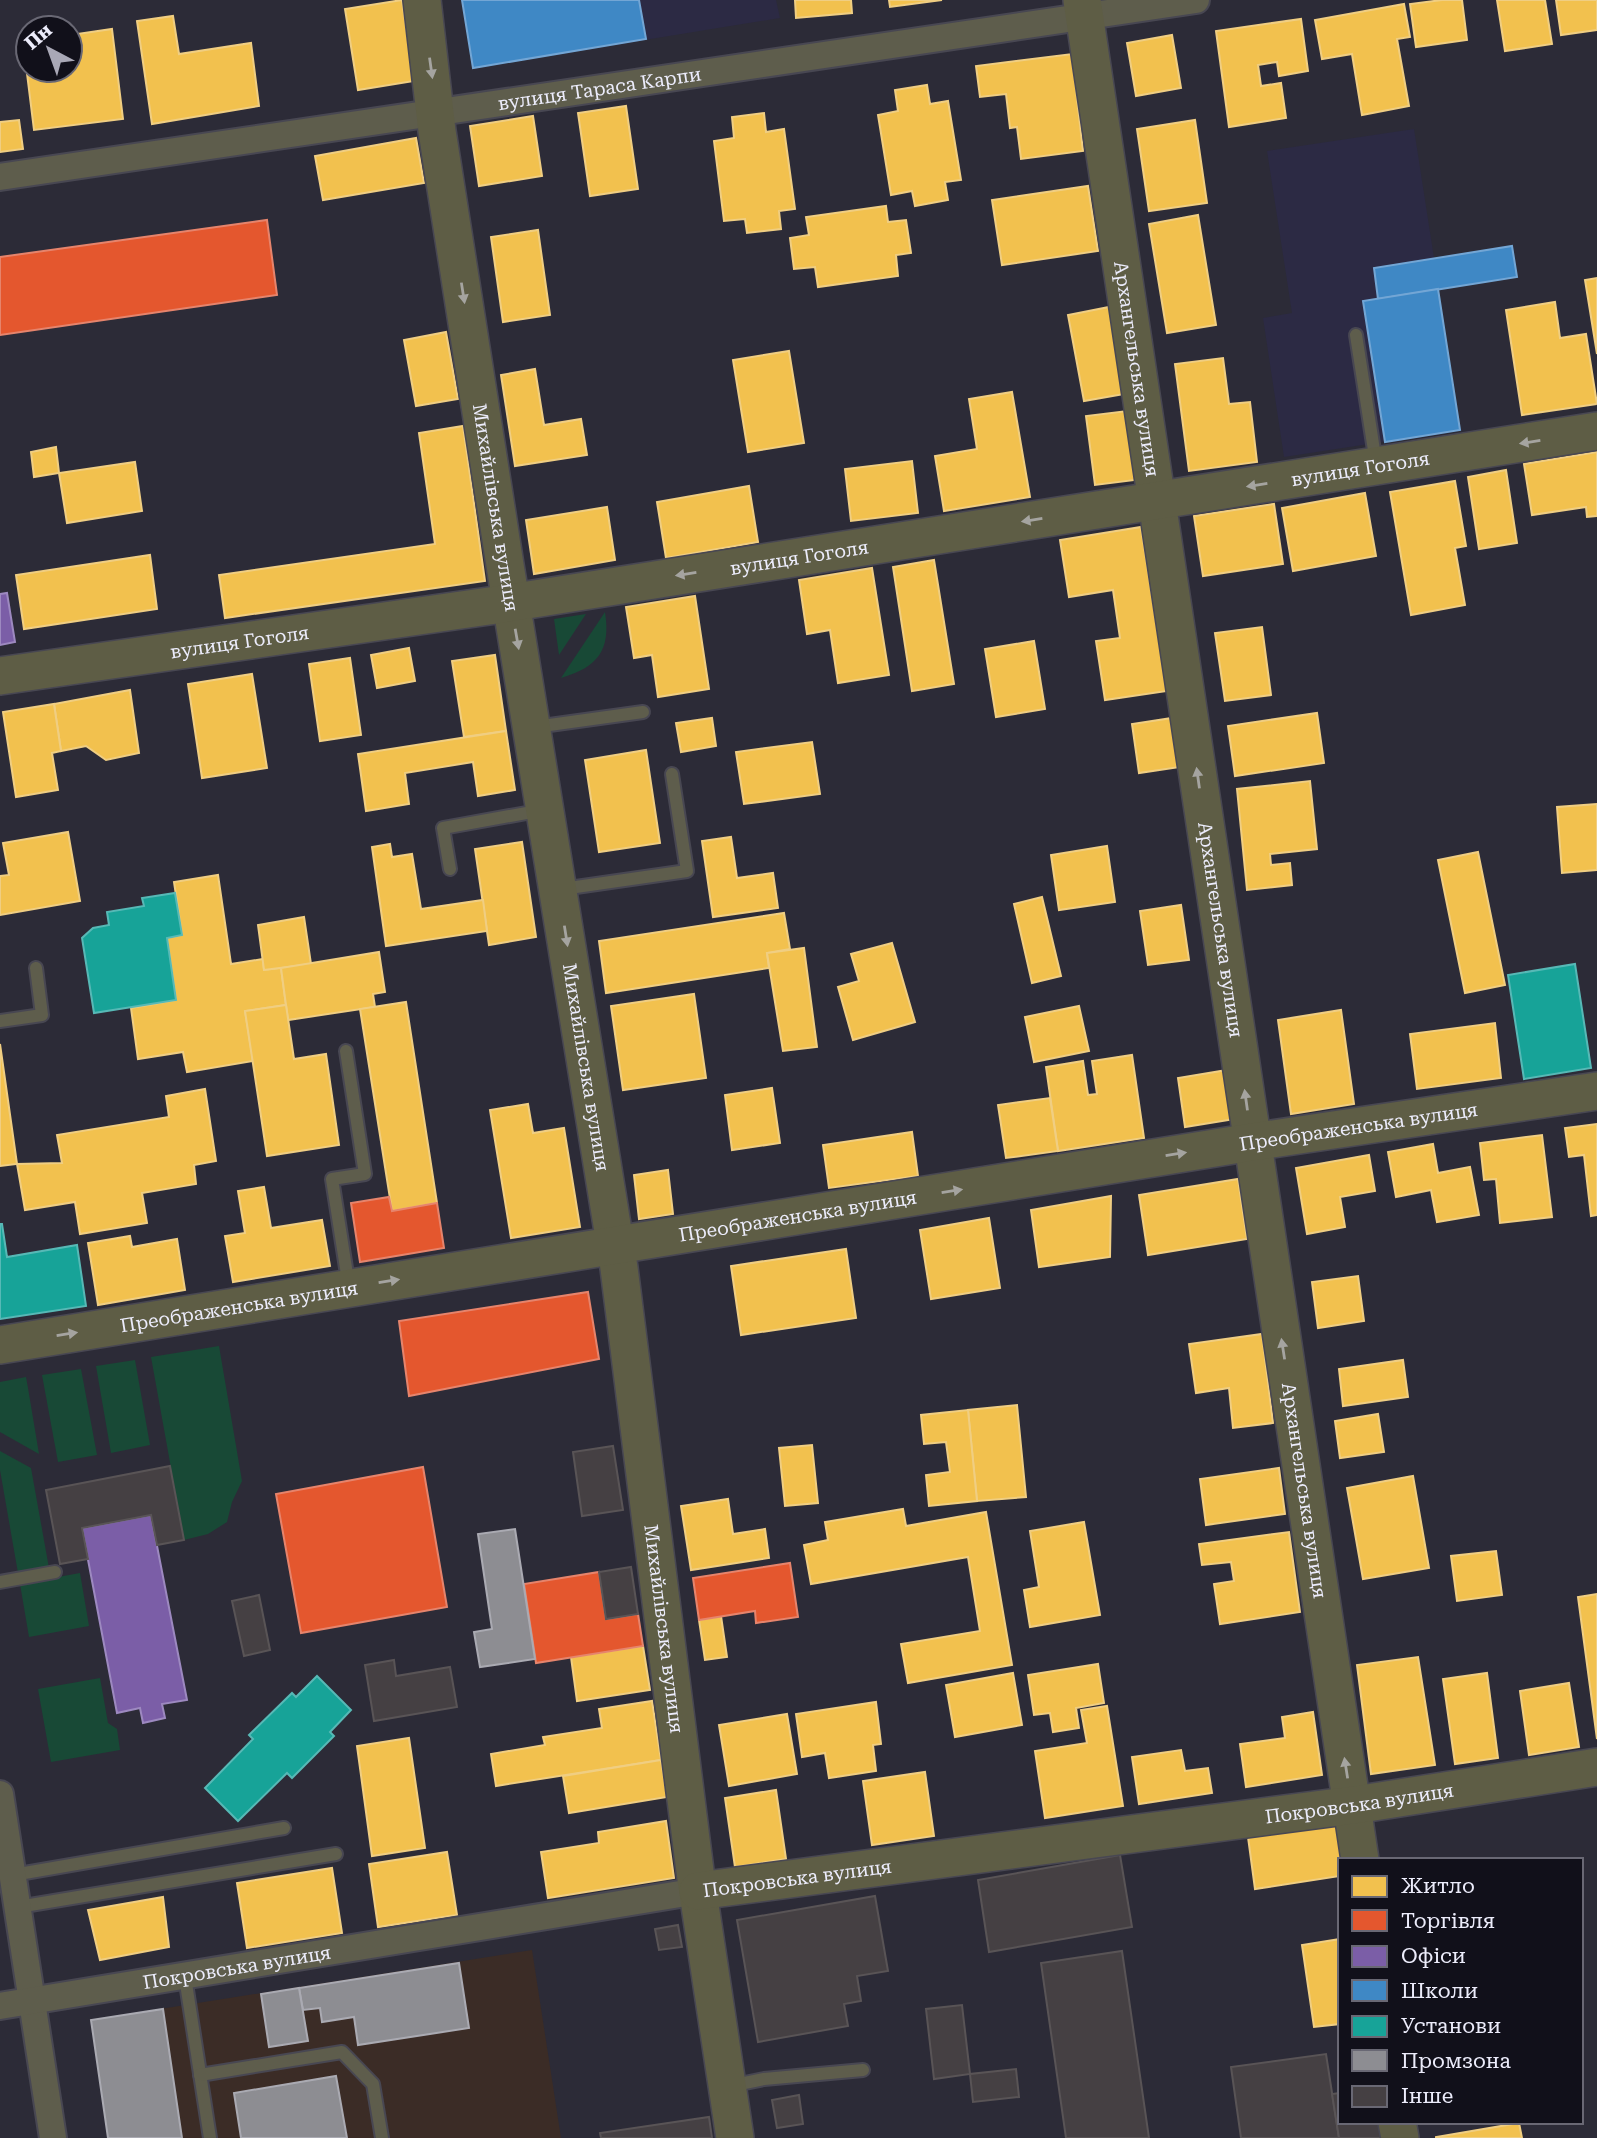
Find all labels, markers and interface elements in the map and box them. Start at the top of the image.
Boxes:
north arrow [14,14,84,84]
text: Пн [20,18,57,55]
one-way arrow [426,57,437,79]
street label: вулиця Тараса Карпи [496,62,703,115]
street label: Архангельська вулиця [1110,259,1165,479]
one-way arrow [457,282,468,304]
street label: Михайлівська вулиця [468,402,524,613]
one-way arrow [1519,437,1541,448]
street label: вулиця Гоголя [1289,446,1431,491]
one-way arrow [1246,480,1268,491]
one-way arrow [1021,515,1043,526]
street label: вулиця Гоголя [728,535,870,579]
one-way arrow [675,569,697,580]
street label: вулиця Гоголя [169,620,311,663]
one-way arrow [512,628,523,650]
one-way arrow [1192,767,1203,789]
street label: Архангельська вулиця [1193,820,1248,1039]
one-way arrow [561,925,572,947]
street label: Михайлівська вулиця [558,962,615,1173]
one-way arrow [1240,1089,1251,1111]
street label: Преображенська вулиця [1238,1097,1479,1155]
one-way arrow [1165,1148,1187,1159]
street label: Преображенська вулиця [677,1185,918,1246]
one-way arrow [941,1185,963,1196]
one-way arrow [378,1275,400,1286]
street label: Преображенська вулиця [118,1276,360,1337]
one-way arrow [56,1328,78,1339]
one-way arrow [1278,1338,1289,1360]
street label: Архангельська вулиця [1277,1381,1332,1600]
street label: Михайлівська вулиця [640,1523,689,1735]
one-way arrow [1340,1757,1351,1779]
street label: Покровська вулиця [1264,1778,1455,1828]
street label: Покровська вулиця [701,1854,893,1902]
legend [1338,1858,1583,2124]
text: Житло [1401,1874,1475,1898]
text: Торгівля [1401,1909,1495,1933]
street label: Покровська вулиця [141,1940,333,1994]
text: Офіси [1401,1944,1466,1968]
text: Школи [1401,1979,1478,2003]
text: Установи [1401,2014,1501,2038]
text: Промзона [1401,2049,1511,2073]
text: Інше [1401,2084,1453,2108]

